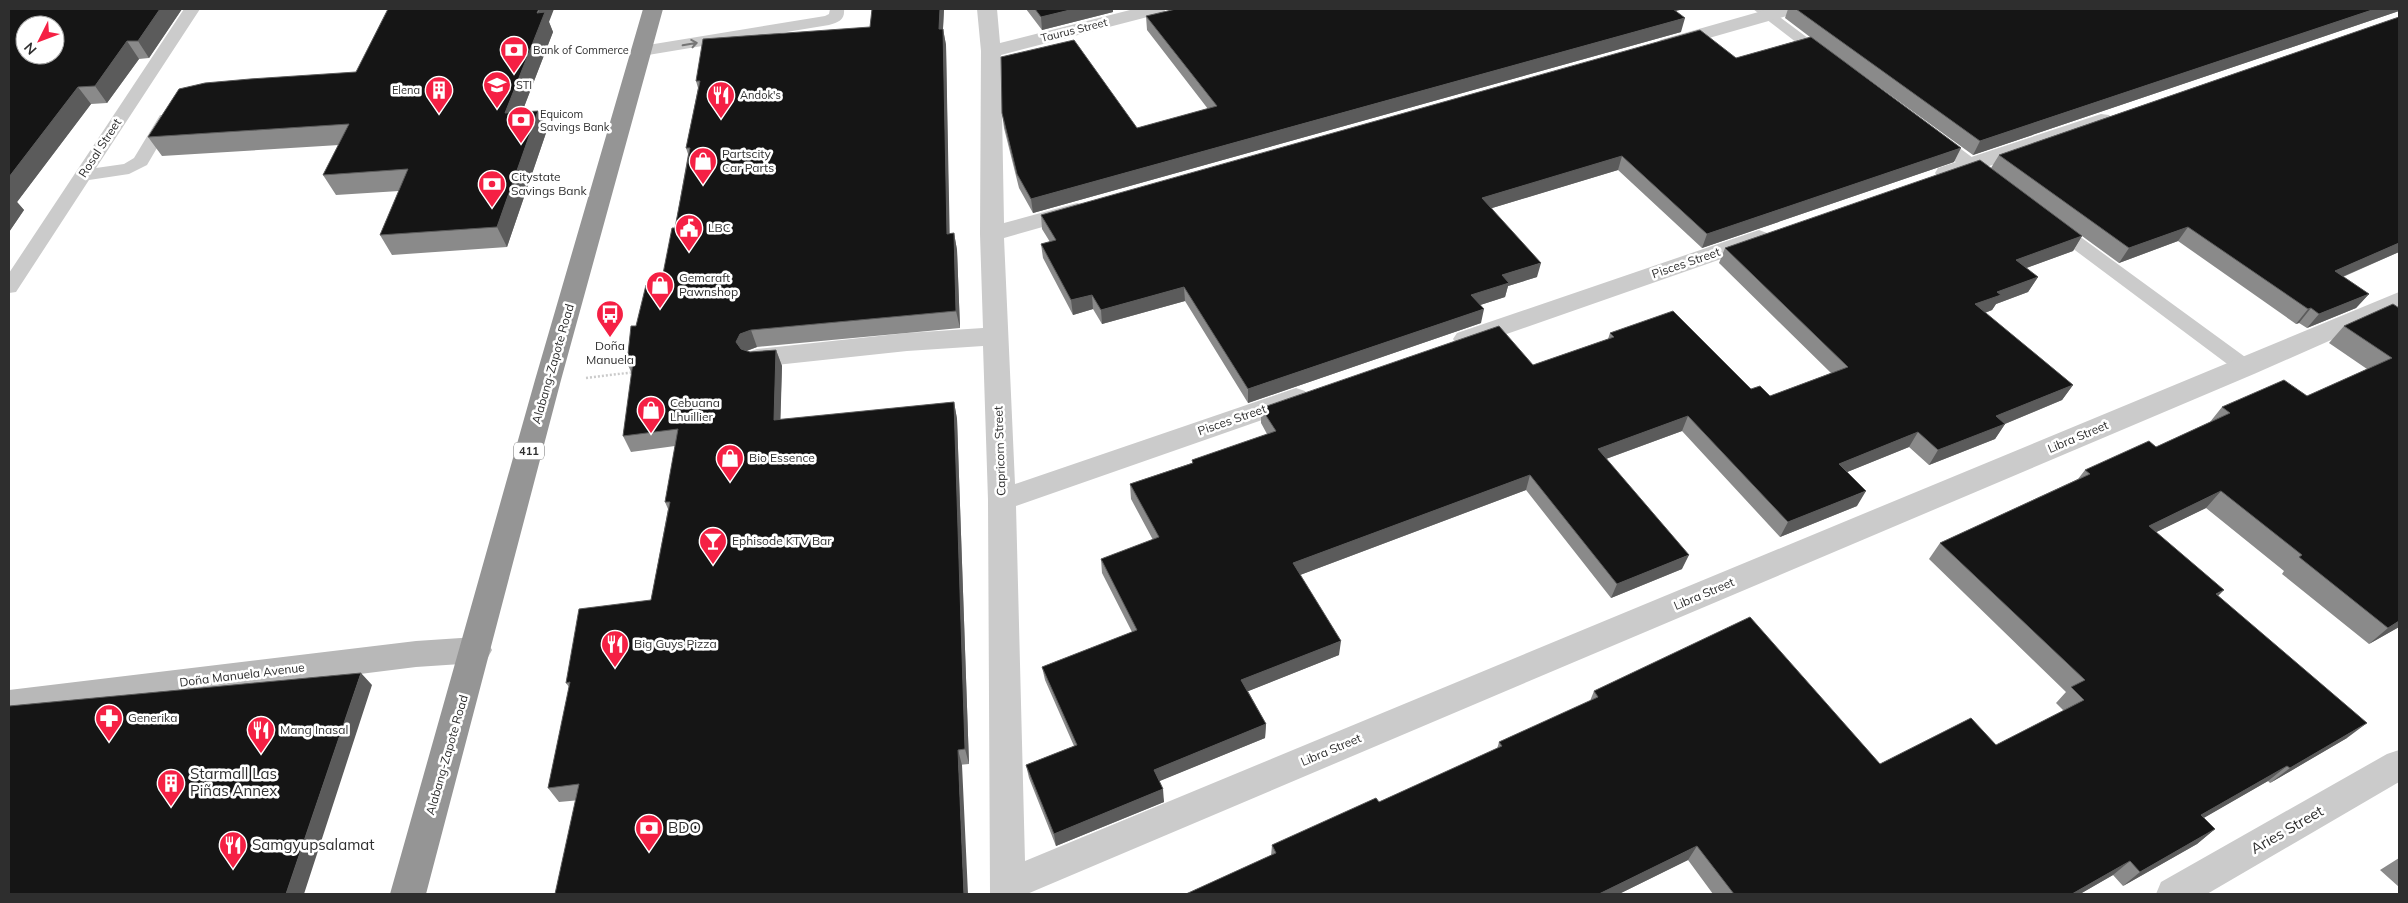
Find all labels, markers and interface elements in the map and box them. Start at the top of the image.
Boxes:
north arrow [15,15,65,65]
street label: Taurus Street [1039,15,1109,45]
bank icon: Bank of Commerce [499,35,529,74]
text: N [20,39,41,59]
one-way arrow [682,39,698,49]
place label: Bank of Commerce [533,43,629,57]
school or university icon: STI [482,70,512,109]
building icon: Elena [424,75,454,114]
place label: STI [516,78,532,92]
restaurant icon: Andok's [706,80,736,119]
place label: Elena [392,83,420,97]
place label: Andok's [740,88,781,102]
bank icon: Equicom Savings Bank [506,105,536,144]
place label: Equicom Savings Bank [540,107,610,134]
street label: Rosal Street [75,115,124,180]
shop icon: Partscity Car Parts [688,146,718,185]
place label: Partscity Car Parts [722,146,774,175]
bank icon: Citystate Savings Bank [477,169,507,208]
place label: Citystate Savings Bank [511,169,588,198]
public building icon: LBC [674,213,704,252]
place label: LBC [708,220,731,235]
street label: Pisces Street [1650,244,1722,281]
shop icon: Gemcraft Pawnshop [645,270,675,309]
place label: Gemcraft Pawnshop [679,270,738,299]
bus stop icon: Doña Manuela [595,299,625,338]
street label: Alabang-Zapote Road [528,302,577,426]
place label: Doña Manuela [586,338,634,367]
shop icon: Cebuana Lhuillier [636,395,666,434]
place label: Cebuana Lhuillier [670,395,720,424]
street label: Pisces Street [1196,401,1268,438]
street label: Capricorn Street [990,406,1009,496]
street label: Libra Street [2045,417,2110,456]
road number: 411 [514,442,544,460]
shop icon: Bio Essence [715,443,745,482]
place label: Bio Essence [749,450,815,465]
bar icon: Ephisode KTV Bar [698,526,728,565]
place label: Ephisode KTV Bar [732,533,832,548]
street label: Libra Street [1671,574,1736,613]
restaurant icon: Big Guys Pizza [600,629,630,668]
place label: Big Guys Pizza [634,636,717,651]
street label: Doña Manuela Avenue [178,659,305,690]
street label: Alabang-Zapote Road [422,693,471,817]
pharmacy icon: Generika [94,703,124,742]
place label: Generika [128,710,177,725]
restaurant icon: Mang Inasal [246,715,276,754]
place label: Mang Inasal [280,722,348,737]
street label: Libra Street [1298,730,1363,769]
place label: Starmall Las Piñas Annex [190,764,277,800]
building icon: Starmall Las Piñas Annex [156,768,186,807]
street label: Aries Street [2247,801,2327,858]
bank icon: BDO [634,813,664,852]
place label: BDO [668,818,701,837]
restaurant icon: Samgyupsalamat [218,830,248,869]
place label: Samgyupsalamat [252,835,375,854]

